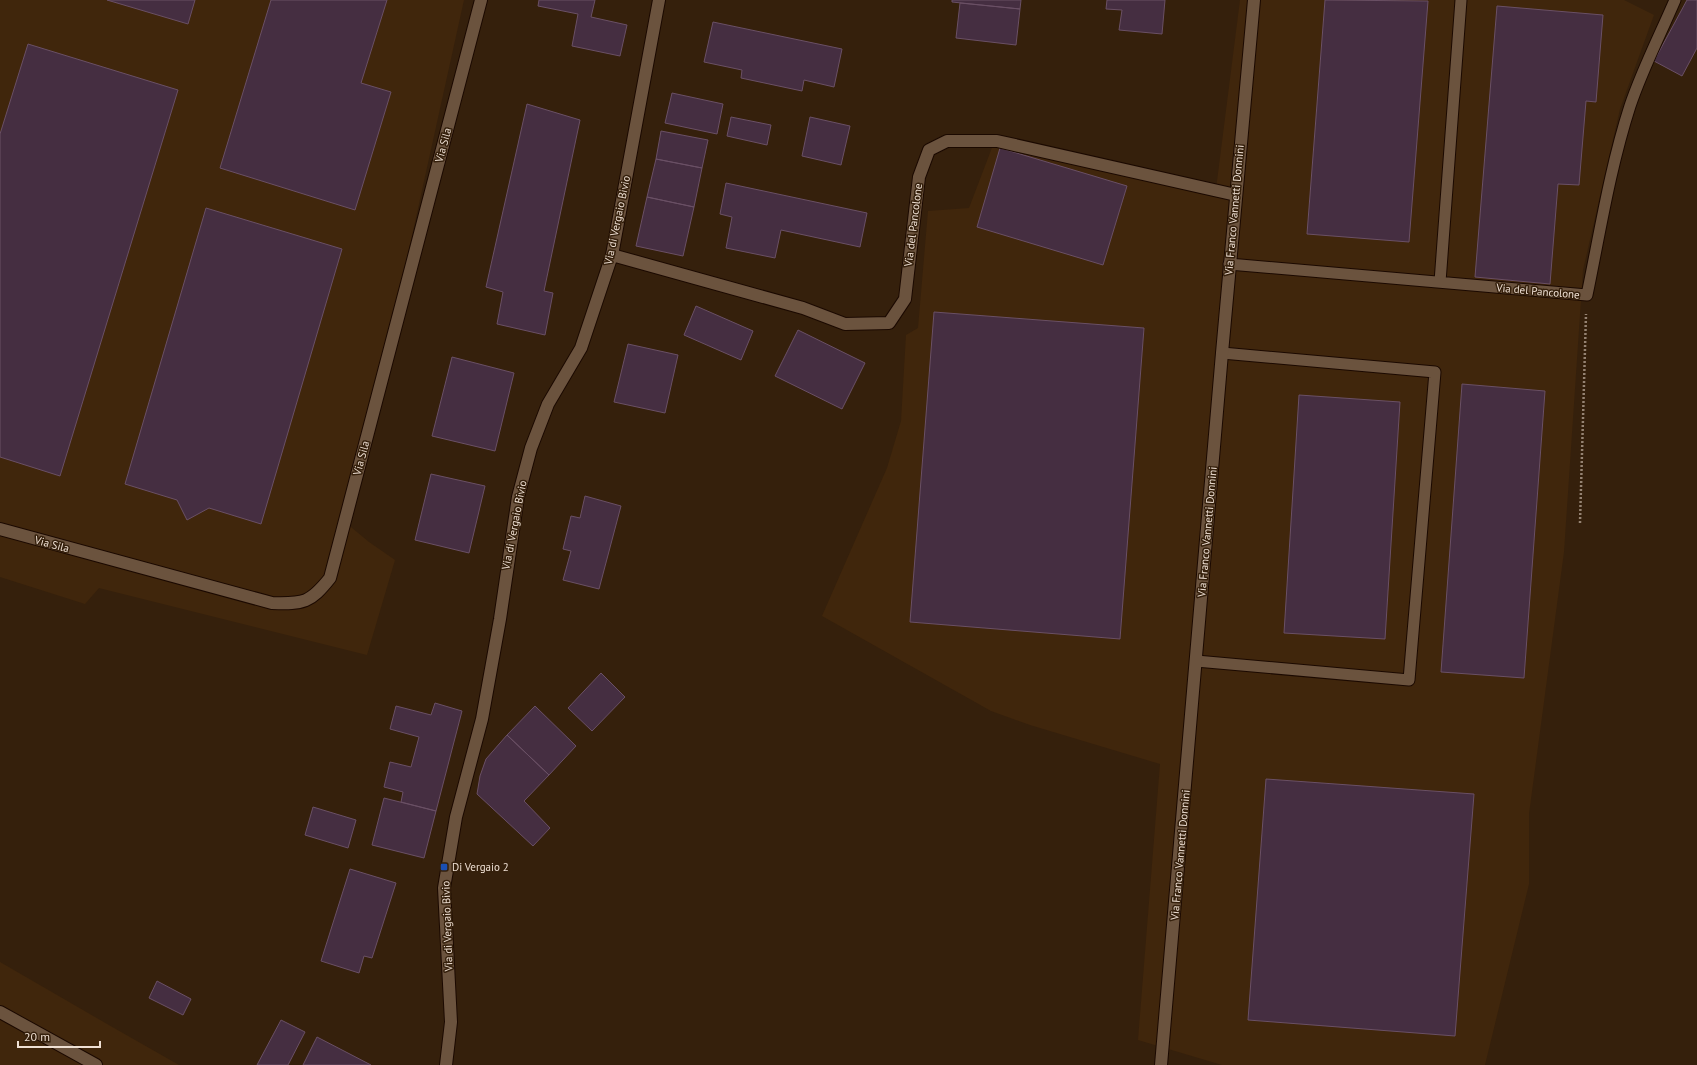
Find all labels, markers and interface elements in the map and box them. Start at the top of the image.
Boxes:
street label: Via Sila [431,126,454,165]
street label: Via Franco Vannetti Donnini [1221,144,1247,277]
street label: Via di Vergaio Bivio [601,174,633,267]
street label: Via del Pancolone [901,182,925,268]
street label: Via del Pancolone [1495,280,1581,302]
street label: Via Sila [349,439,372,478]
street label: Via Franco Vannetti Donnini [1194,466,1220,599]
street label: Via di Vergaio Bivio [498,479,530,572]
street label: Via Sila [32,532,71,555]
street label: Via Franco Vannetti Donnini [1167,789,1193,922]
place label: Di Vergaio 2 [452,860,509,874]
marker: Di Vergaio 2 [439,862,449,872]
street label: Via di Vergaio Bivio [438,880,456,973]
scale bar [18,1023,100,1049]
text: 20 m [24,1029,50,1044]

